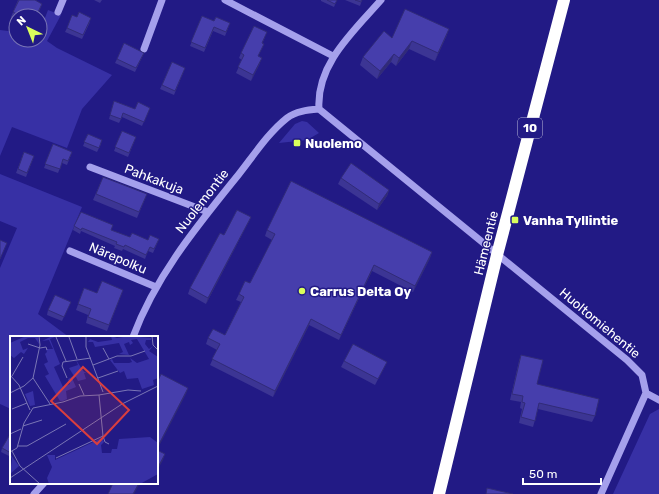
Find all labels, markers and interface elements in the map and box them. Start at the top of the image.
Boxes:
north arrow [8,8,48,48]
text: N [14,14,29,29]
road number: 10 [518,118,542,138]
place label: Nuolemo [305,136,362,151]
marker: Nuolemo [292,138,302,148]
street label: Pahkakuja [122,161,186,197]
street label: Nuolemontie [172,166,232,236]
street label: Hämeentie [471,209,501,277]
place label: Vanha Tyllintie [523,213,618,228]
marker: Vanha Tyllintie [510,215,520,225]
street label: Närepolku [87,239,149,277]
place label: Carrus Delta Oy [310,284,411,299]
street label: Huoltomiehentie [557,285,643,361]
marker: Carrus Delta Oy [297,286,307,296]
inset map [10,336,158,484]
scale bar [523,460,601,486]
text: 50 m [529,467,557,481]

